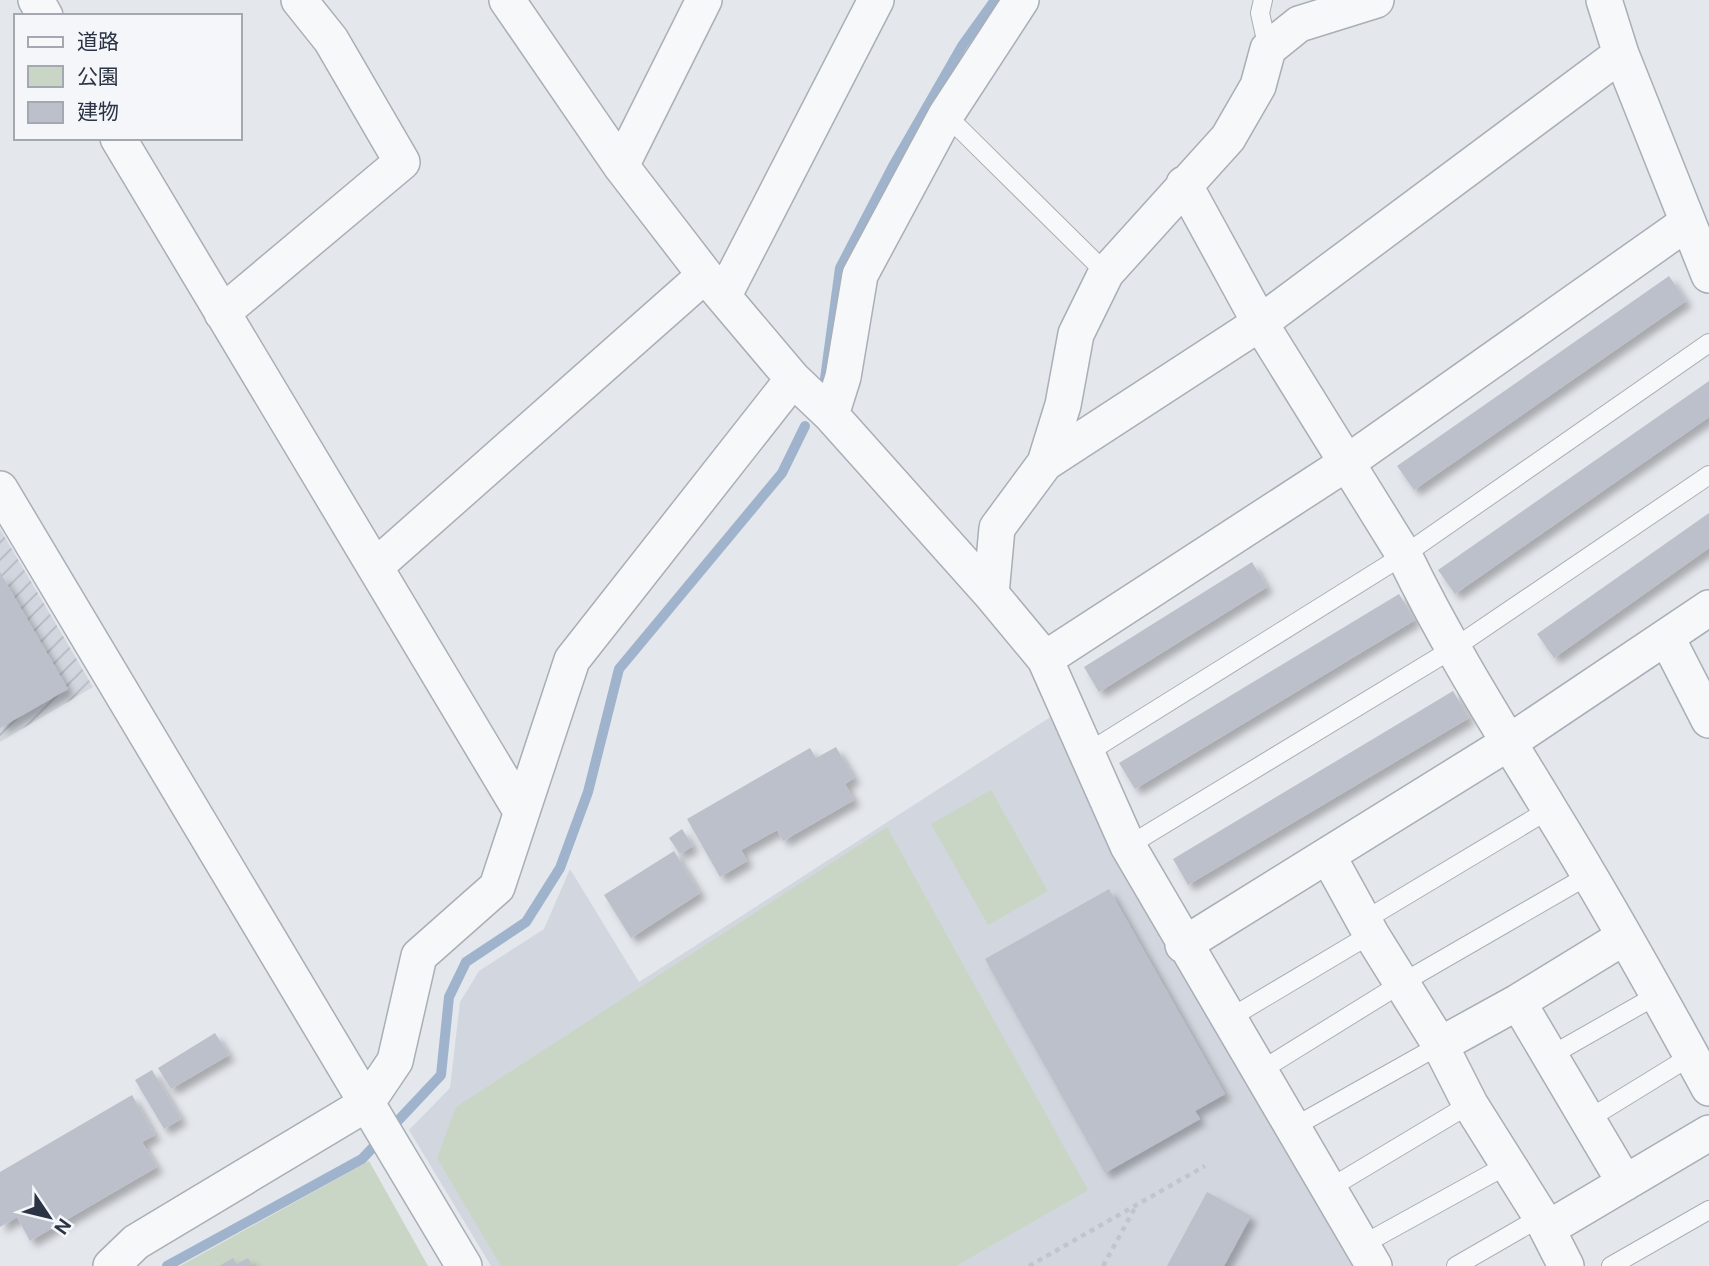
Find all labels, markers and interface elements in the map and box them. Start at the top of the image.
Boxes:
legend [14,14,242,140]
text: 道路 [77,28,119,56]
text: 公園 [77,63,119,91]
text: 建物 [77,98,119,126]
north arrow [14,1182,84,1252]
text: N [48,1214,77,1239]

